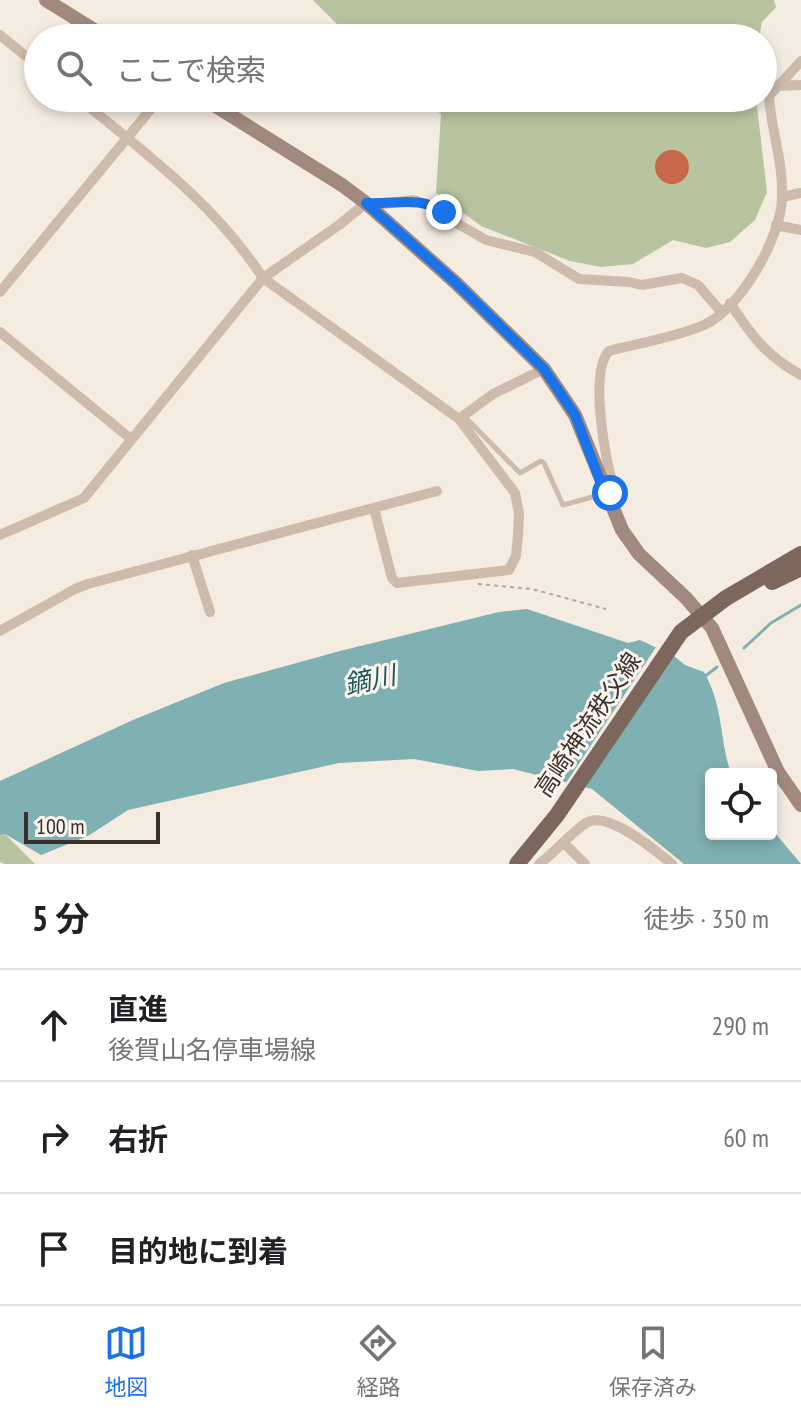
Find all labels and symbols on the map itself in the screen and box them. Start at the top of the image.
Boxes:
route end [426,194,462,230]
route start [592,475,628,511]
street label: 高崎神流秩父線 [528,646,647,803]
water label: 鏑川 [341,657,402,701]
scale bar [24,808,160,844]

